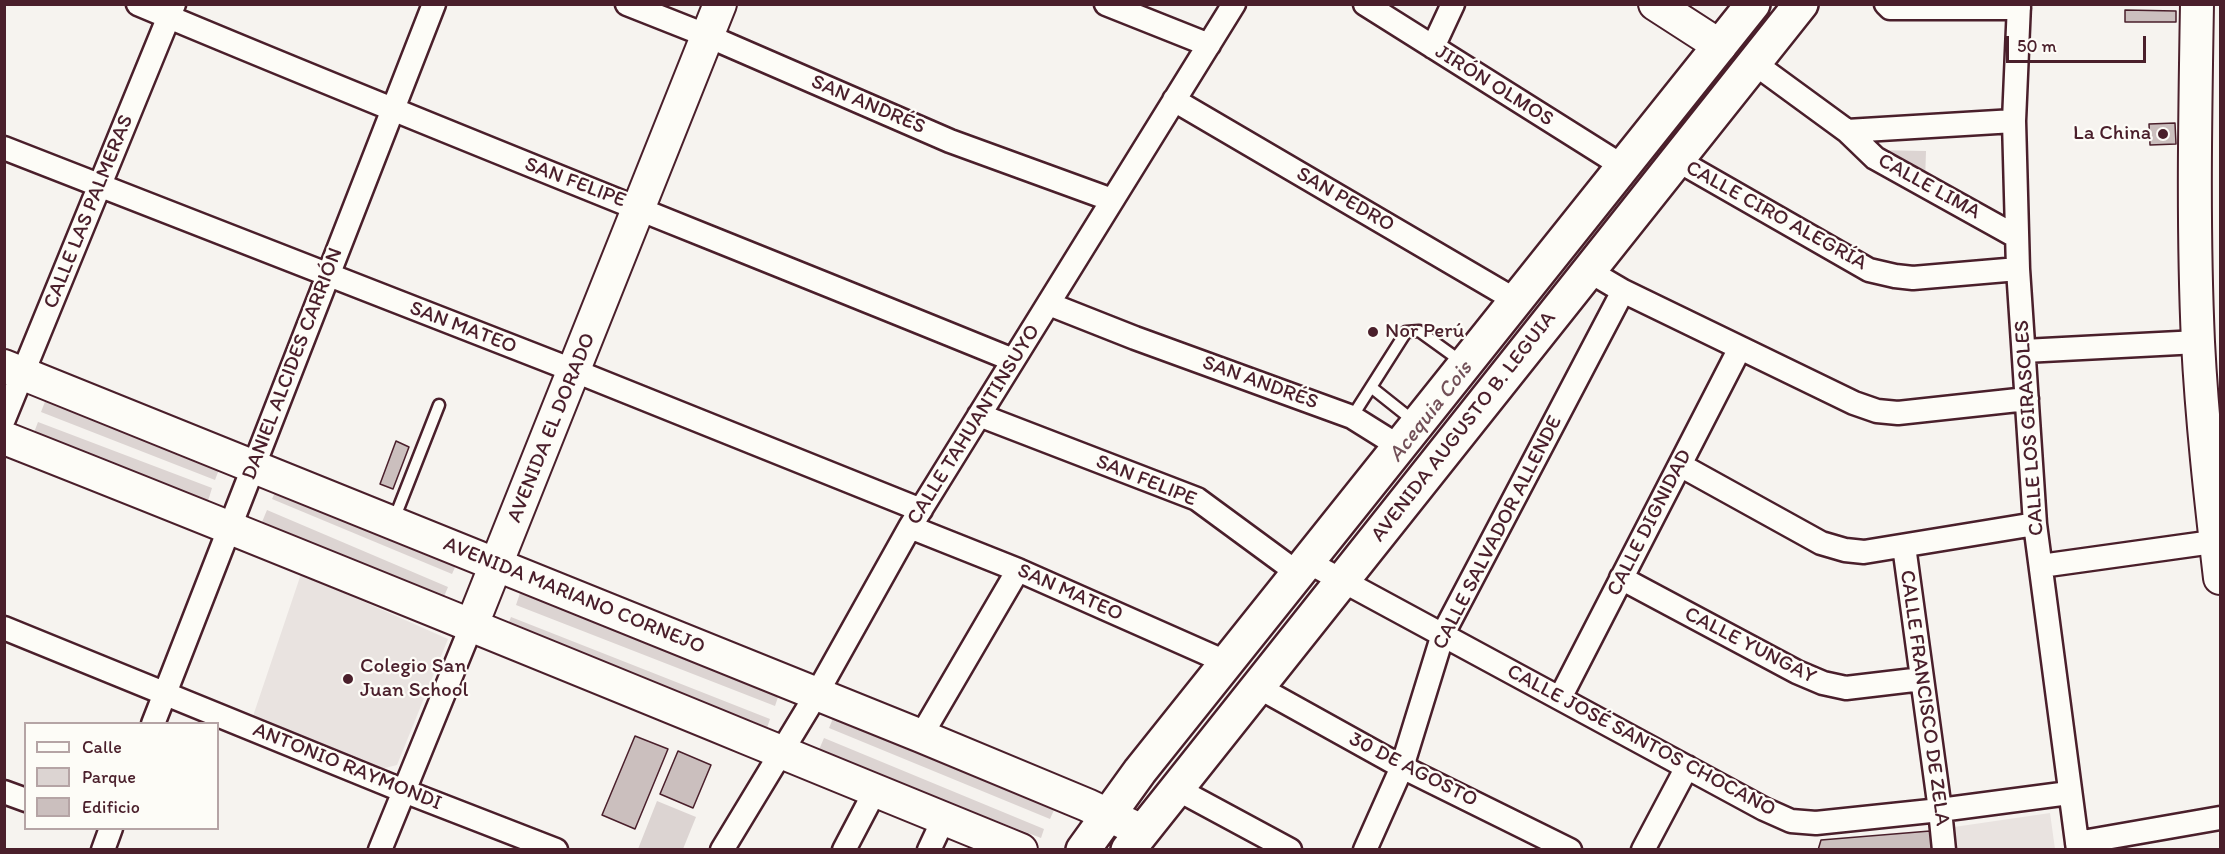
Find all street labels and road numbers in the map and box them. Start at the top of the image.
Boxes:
street label: JIRÓN OLMOS [1430,40,1558,132]
street label: SAN ANDRÉS [807,70,929,140]
street label: CALLE LAS PALMERAS [39,111,139,313]
street label: CALLE LIMA [1873,148,1985,226]
street label: SAN FELIPE [521,152,629,214]
street label: CALLE CIRO ALEGRÍA [1681,156,1871,276]
street label: SAN PEDRO [1291,162,1399,238]
street label: DANIEL ALCIDES CARRIÓN [237,244,349,484]
street label: SAN MATEO [406,296,520,360]
street label: AVENIDA AUGUSTO B. LEGUIA [1366,307,1562,547]
street label: CALLE LOS GIRASOLES [2010,319,2050,537]
street label: CALLE TAHUANTINSUYO [902,320,1046,530]
street label: AVENIDA EL DORADO [502,329,602,527]
street label: SAN ANDRÉS [1199,350,1321,416]
street label: CALLE SALVADOR ALLENDE [1428,412,1568,654]
street label: CALLE DIGNIDAD [1602,445,1698,601]
street label: SAN FELIPE [1092,449,1200,513]
street label: AVENIDA MARIANO CORNEJO [439,532,709,660]
street label: SAN MATEO [1013,559,1127,627]
street label: CALLE FRANCISCO DE ZELA [1894,568,1954,828]
street label: CALLE YUNGAY [1680,602,1820,690]
street label: CALLE JOSÉ SANTOS CHOCANO [1502,659,1780,823]
street label: ANTONIO RAYMONDI [249,718,445,816]
street label: 30 DE AGOSTO [1344,727,1482,813]

